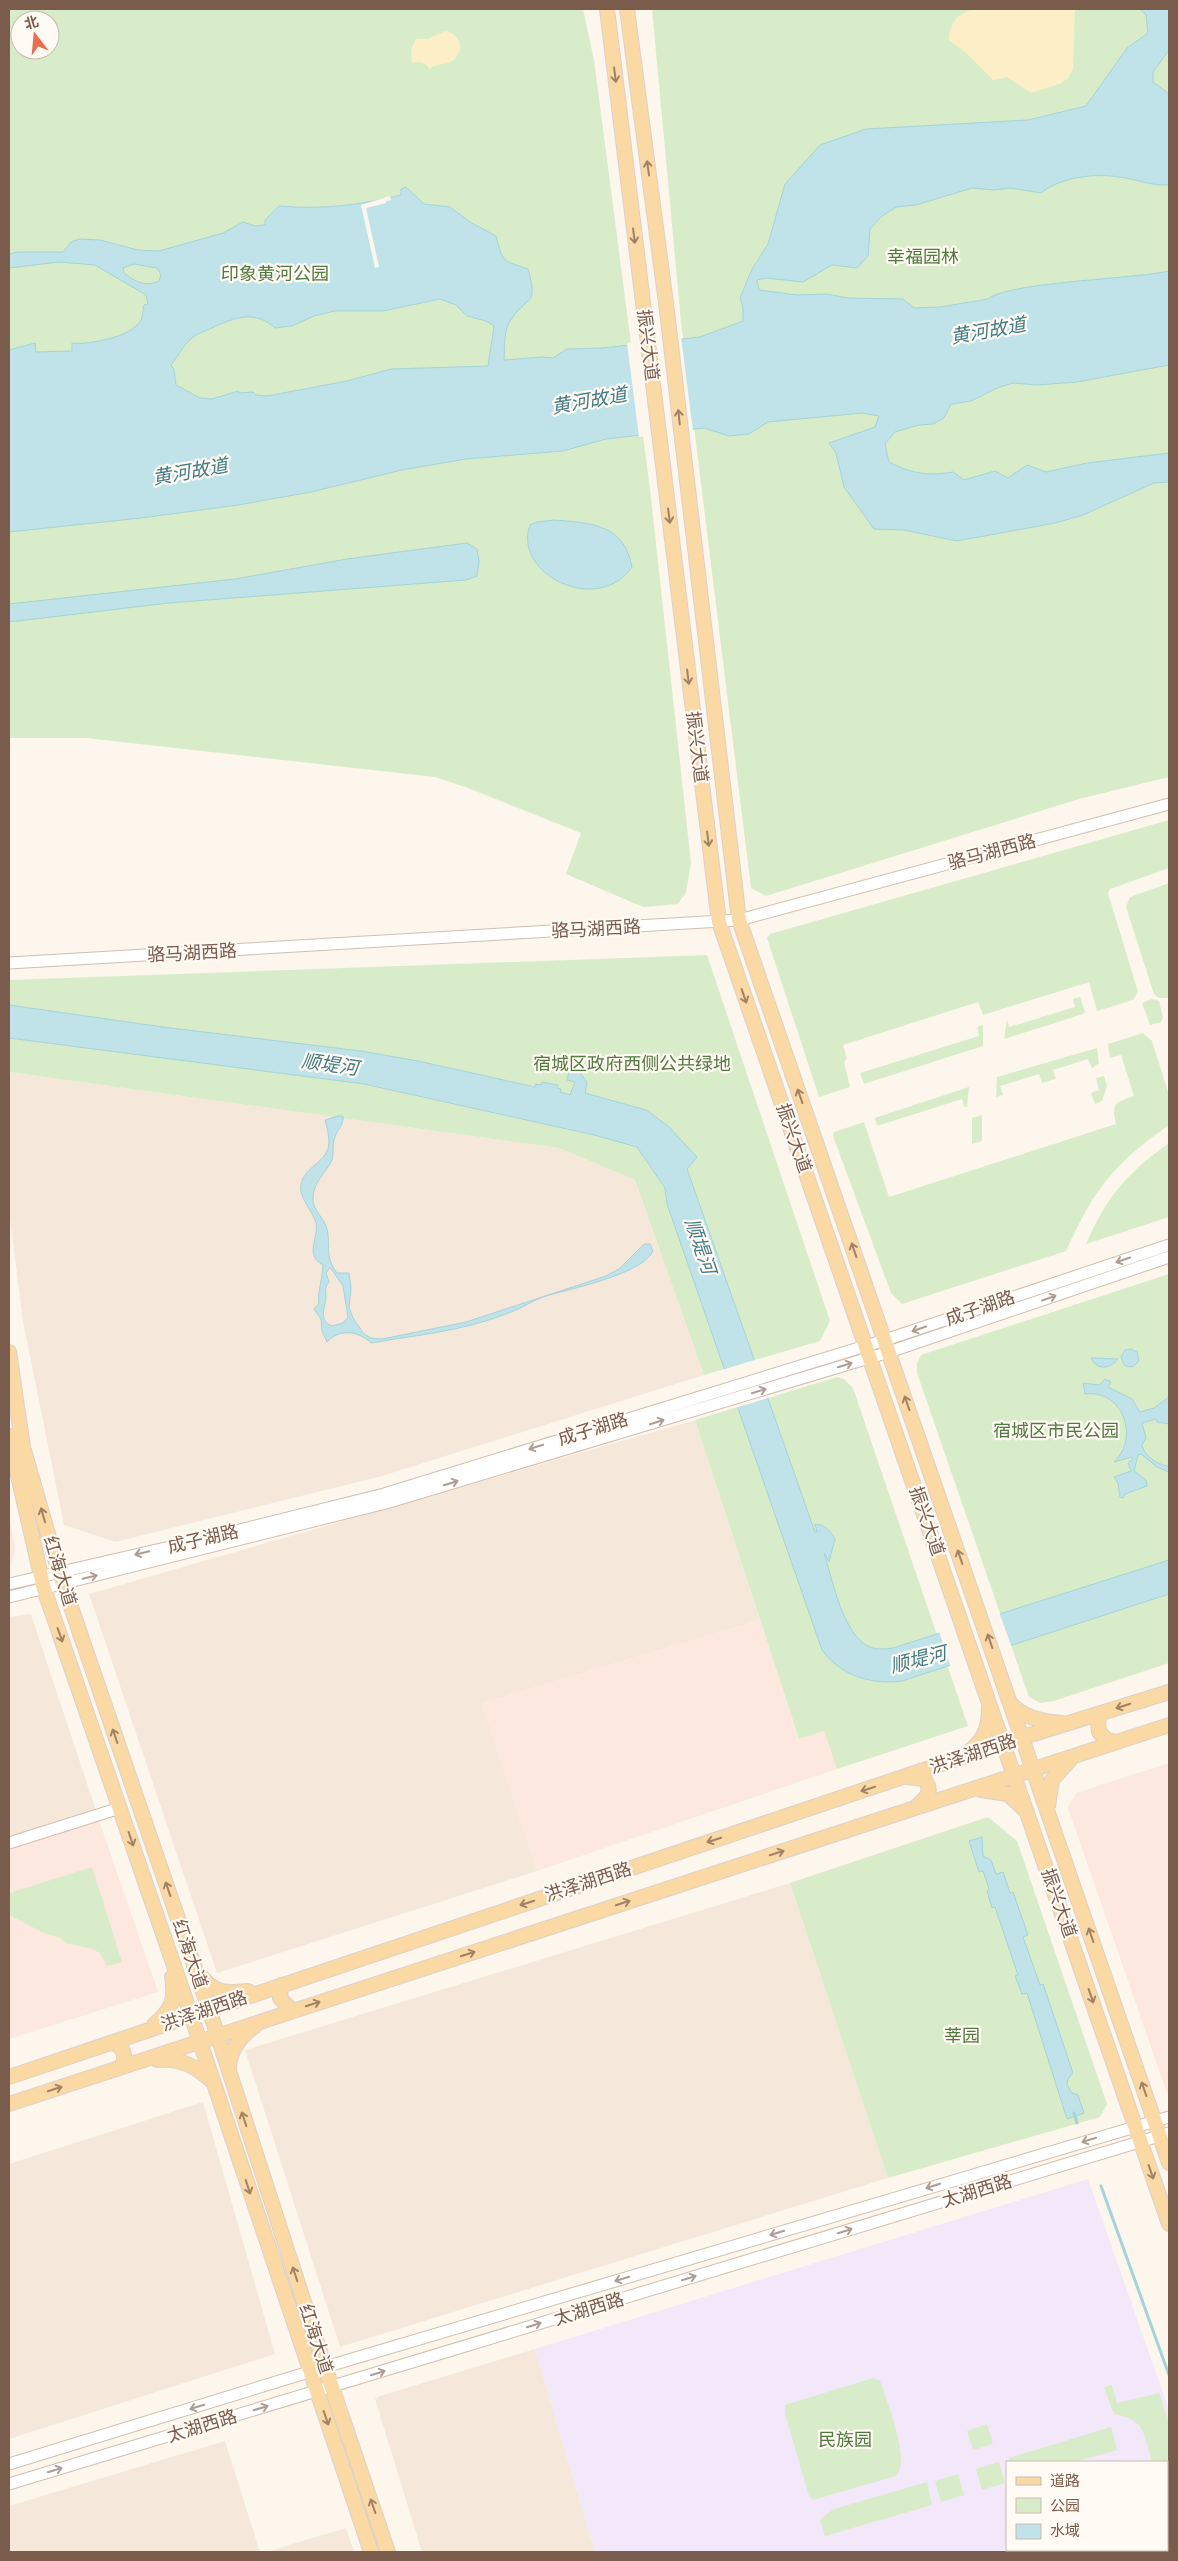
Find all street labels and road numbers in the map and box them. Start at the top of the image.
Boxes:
street label: 振兴大道 [632,308,664,382]
street label: 振兴大道 [681,710,713,784]
street label: 骆马湖西路 [945,829,1039,875]
street label: 骆马湖西路 [550,915,642,943]
street label: 骆马湖西路 [146,939,238,967]
street label: 振兴大道 [771,1100,817,1176]
street label: 成子湖路 [942,1285,1018,1331]
street label: 成子湖路 [555,1407,631,1451]
street label: 振兴大道 [904,1483,950,1559]
street label: 成子湖路 [165,1519,241,1559]
street label: 红海大道 [38,1533,82,1609]
street label: 洪泽湖西路 [926,1729,1020,1779]
street label: 洪泽湖西路 [541,1857,635,1907]
street label: 振兴大道 [1036,1865,1082,1941]
street label: 红海大道 [167,1916,213,1992]
street label: 洪泽湖西路 [158,1985,250,2037]
street label: 太湖西路 [939,2169,1015,2213]
street label: 太湖西路 [551,2287,627,2331]
street label: 红海大道 [293,2301,339,2377]
street label: 太湖西路 [164,2404,240,2448]

